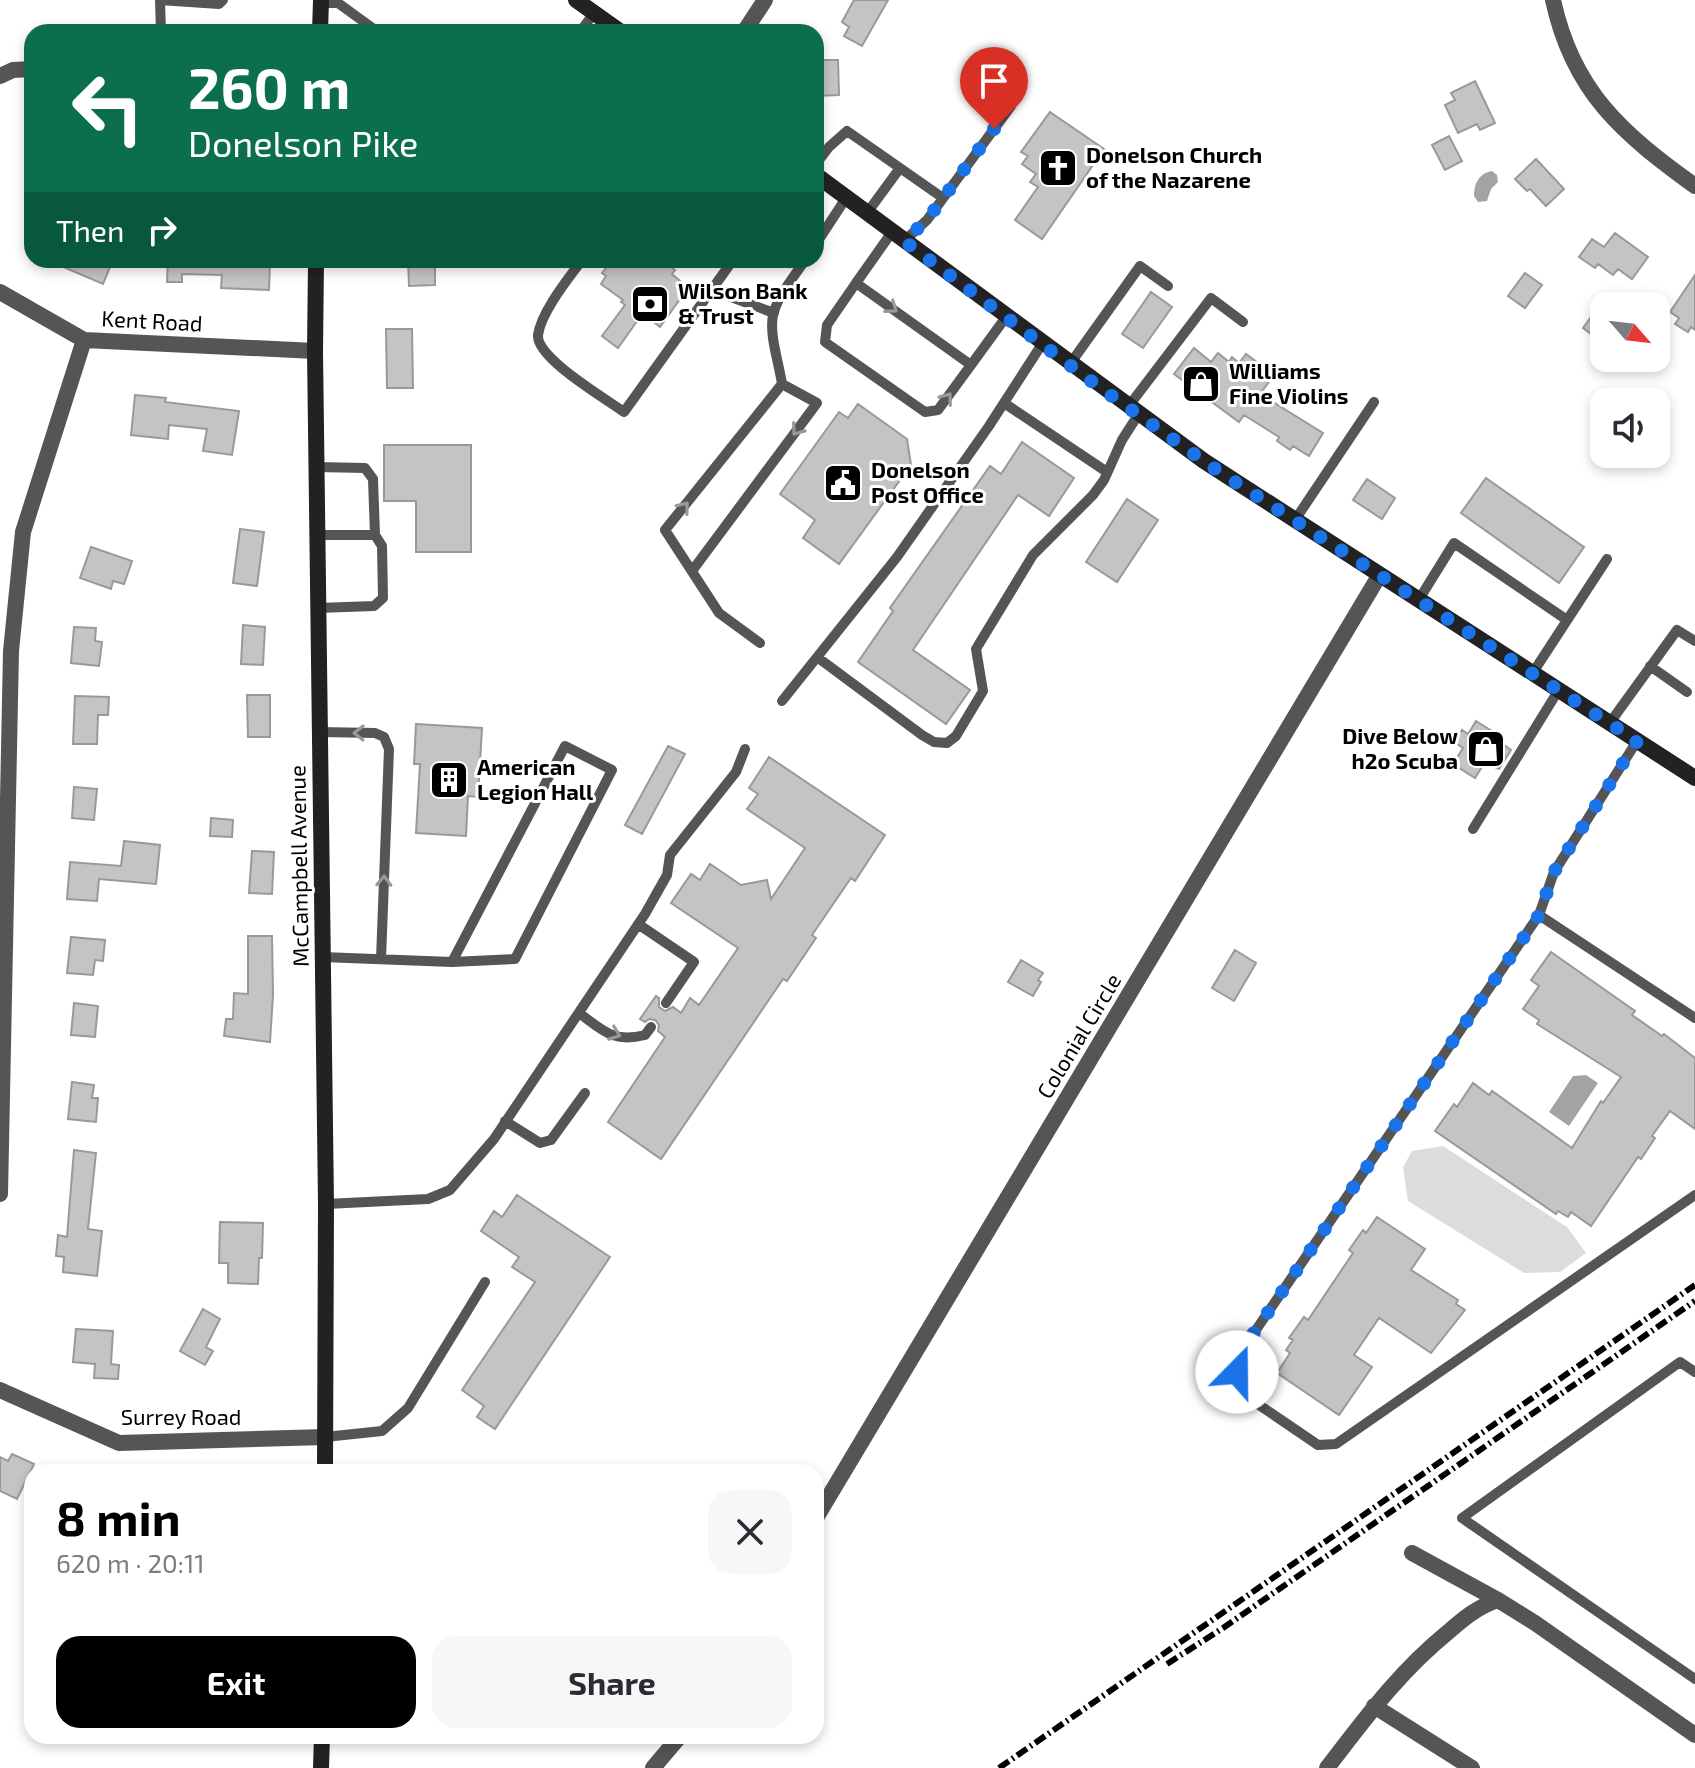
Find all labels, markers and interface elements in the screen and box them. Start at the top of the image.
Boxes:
pin [960,47,1028,129]
text: 260 m [188,53,350,120]
icon: left [56,56,160,160]
icon: arrive [972,59,1016,103]
text: Donelson Pike [188,121,418,164]
place label: Donelson Church of the Nazarene [1086,141,1262,192]
church icon: Donelson Church of the Nazarene [1037,147,1079,189]
icon: right [140,208,184,252]
text: Then [56,212,124,248]
place label: Wilson Bank & Trust [678,277,808,328]
bank icon: Wilson Bank & Trust [629,283,671,325]
north arrow [1590,292,1670,372]
map controls [1590,292,1670,468]
one-way arrow [883,298,897,313]
street label: Kent Road [101,304,203,336]
place label: Williams Fine Violins [1229,357,1349,408]
shop icon: Williams Fine Violins [1180,363,1222,405]
button: sound [1590,388,1670,468]
one-way arrow [937,392,952,406]
one-way arrow [793,422,807,436]
place label: Donelson Post Office [871,456,984,507]
public building icon: Donelson Post Office [822,462,864,504]
one-way arrow [674,501,688,516]
place label: Dive Below h2o Scuba [1342,722,1458,773]
one-way arrow [352,724,365,741]
shop icon: Dive Below h2o Scuba [1465,728,1507,770]
place label: American Legion Hall [477,753,594,804]
building icon: American Legion Hall [428,759,470,801]
street label: McCampbell Avenue [283,765,313,967]
one-way arrow [376,874,393,887]
street label: Colonial Circle [1031,968,1126,1103]
one-way arrow [607,1024,621,1041]
position arrow [1195,1330,1279,1414]
street label: Surrey Road [121,1403,241,1429]
text: 8 min [56,1488,181,1546]
button: close [708,1490,792,1574]
text: 620 m · 20:11 [56,1547,205,1578]
button: Exit [56,1636,416,1728]
button: Share [432,1636,792,1728]

